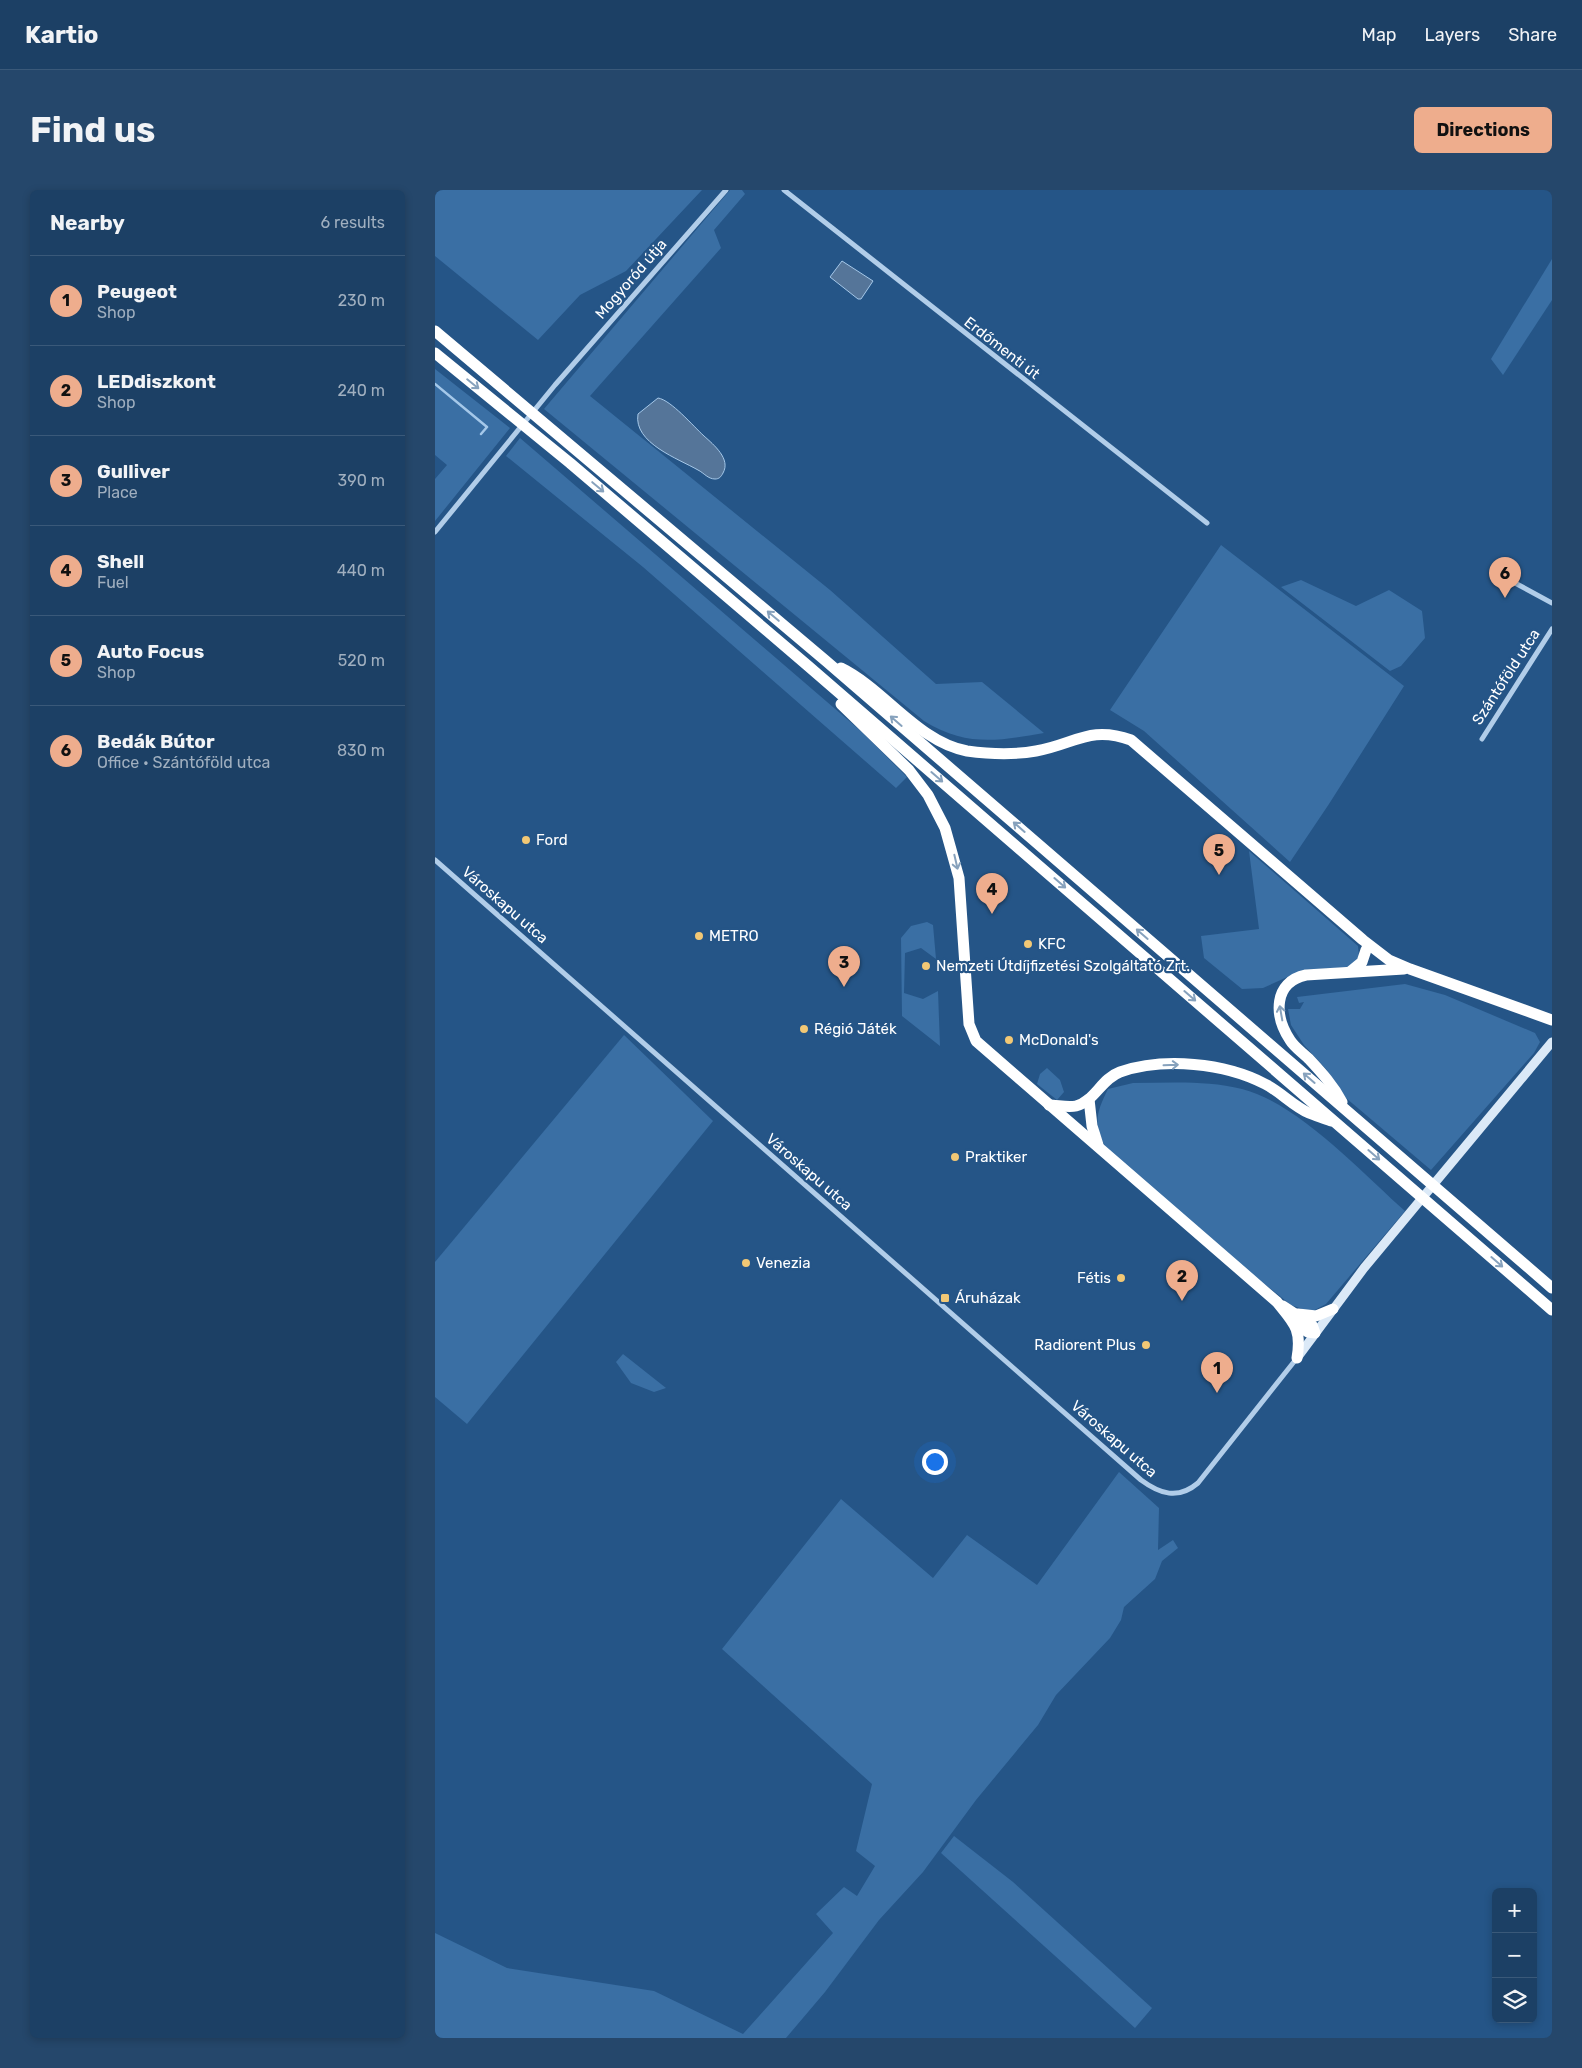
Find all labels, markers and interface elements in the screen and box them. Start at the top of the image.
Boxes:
text: Kartio [25,21,99,49]
text: Map [1362,24,1397,46]
text: Layers [1425,24,1480,46]
text: Share [1508,24,1557,46]
button: Directions [1414,107,1552,153]
text: Find us [30,109,155,151]
text: Nearby [50,210,125,235]
text: 6 results [320,213,385,232]
street label: Mogyoród útja [591,235,671,323]
text: Peugeot [97,280,177,303]
text: 1 [62,291,70,310]
text: 230 m [338,291,385,310]
text: Shop [97,303,135,322]
street label: Erdőmenti út [961,313,1043,383]
text: LEDdiszkont [97,370,216,393]
one-way arrow [466,378,479,389]
text: 2 [61,381,71,400]
text: 240 m [338,381,385,400]
text: Shop [97,393,135,412]
text: Gulliver [97,460,170,483]
text: 3 [61,471,71,490]
text: 390 m [338,471,385,490]
one-way arrow [591,482,604,493]
text: Place [97,483,138,502]
text: Shell [97,550,144,573]
pin: 6 [1489,557,1521,598]
text: 4 [61,561,71,580]
text: 440 m [337,561,385,580]
text: Fuel [97,573,129,592]
one-way arrow [766,610,779,621]
street label: Szántóföld utca [1468,626,1544,728]
text: Auto Focus [97,640,204,663]
text: 5 [61,651,71,670]
text: 520 m [338,651,385,670]
text: Shop [97,663,135,682]
one-way arrow [890,716,903,727]
text: Bedák Bútor [97,730,215,753]
text: 6 [61,741,71,760]
text: 830 m [337,741,385,760]
text: Office · Szántóföld utca [97,753,270,772]
one-way arrow [930,771,943,783]
one-way arrow [1013,822,1026,833]
place label: Ford [536,831,568,849]
marker: Ford [520,834,532,846]
pin: 5 [1203,834,1235,875]
one-way arrow [952,853,961,869]
street label: Városkapu utca [458,863,552,947]
pin: 4 [976,873,1008,914]
one-way arrow [1053,878,1066,889]
place label: METRO [709,927,759,945]
one-way arrow [1136,928,1149,939]
marker: METRO [693,930,705,942]
place label: KFC [1038,935,1066,953]
marker: KFC [1022,938,1034,950]
pin: 3 [828,946,860,987]
place label: Nemzeti Útdíjfizetési Szolgáltató Zrt. [936,957,1190,975]
marker: Nemzeti Útdíjfizetési Szolgáltató Zrt. [920,960,932,972]
one-way arrow [1183,990,1196,1002]
one-way arrow [1275,1006,1285,1022]
place label: Régió Játék [814,1020,897,1038]
marker: Régió Játék [798,1023,810,1035]
place label: McDonald's [1019,1031,1099,1049]
marker: McDonald's [1003,1034,1015,1046]
one-way arrow [1162,1060,1178,1070]
one-way arrow [1303,1072,1316,1084]
street label: Városkapu utca [762,1130,856,1214]
place label: Praktiker [965,1148,1027,1166]
one-way arrow [1368,1150,1381,1161]
marker: Praktiker [949,1151,961,1163]
place label: Venezia [756,1254,810,1272]
one-way arrow [1490,1256,1503,1267]
marker: Venezia [740,1257,752,1269]
pin: 2 [1166,1260,1198,1301]
place label: Fétis [1077,1269,1111,1287]
marker: Fétis [1115,1272,1127,1284]
place label: Áruházak [955,1289,1021,1307]
marker: Áruházak [939,1292,951,1304]
place label: Radiorent Plus [1034,1336,1136,1354]
marker: Radiorent Plus [1140,1339,1152,1351]
pin: 1 [1201,1352,1233,1393]
street label: Városkapu utca [1067,1397,1161,1481]
your location [922,1449,948,1475]
map controls [1492,1888,1537,2023]
button: + [1492,1888,1537,1933]
button: − [1492,1933,1537,1978]
button: layers [1492,1978,1537,2023]

